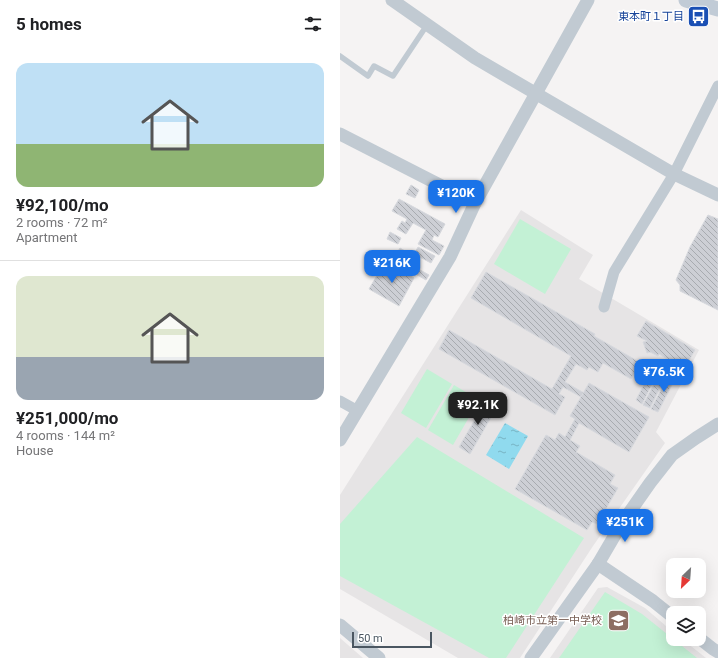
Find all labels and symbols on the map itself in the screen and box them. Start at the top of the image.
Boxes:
bus stop icon: 東本町１丁目 [686,3,712,29]
place label: 東本町１丁目 [618,10,684,23]
pin: ¥120K [428,180,484,214]
pin: ¥216K [364,250,420,284]
pin: ¥76.5K [631,359,697,393]
pin: ¥92.1K [445,392,511,426]
pin: ¥251K [597,509,653,543]
north arrow [666,558,706,598]
school or university icon: 柏崎市立第一中学校 [605,607,631,633]
place label: 柏崎市立第一中学校 [503,614,602,627]
scale bar [352,630,432,649]

